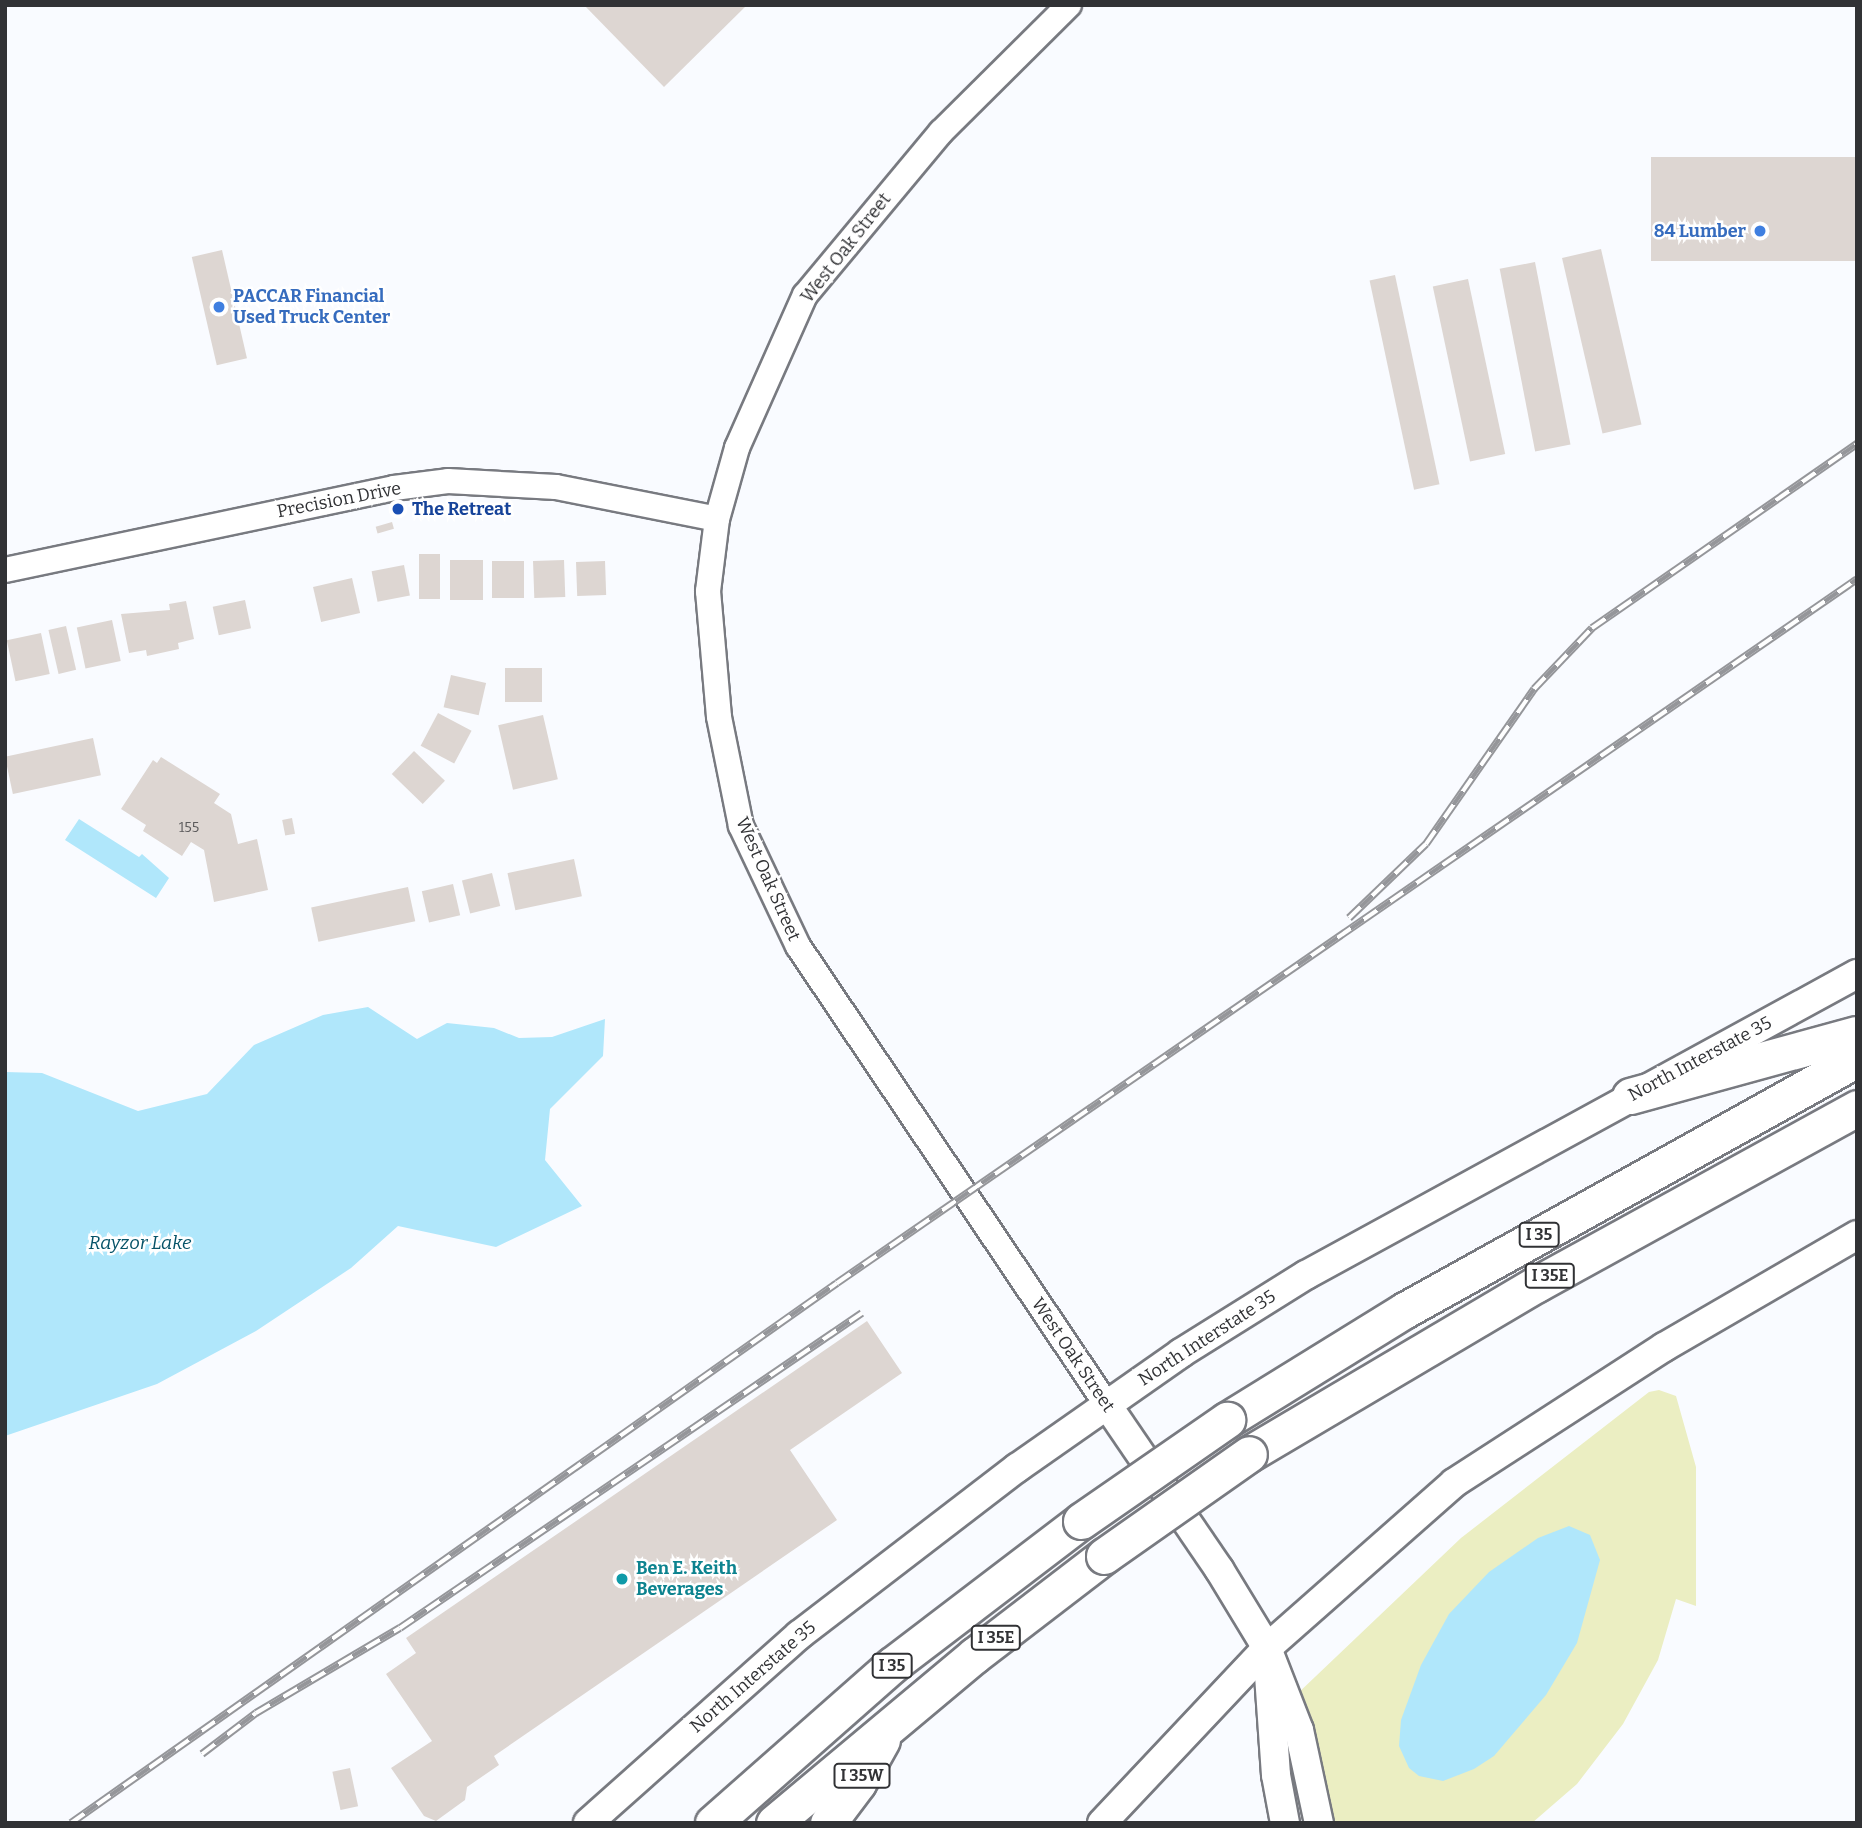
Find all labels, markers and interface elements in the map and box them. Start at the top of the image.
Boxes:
street label: West Oak Street [796,189,896,307]
place label: 84 Lumber [1654,220,1746,242]
marker: 84 Lumber [1752,223,1768,239]
place label: PACCAR Financial Used Truck Center [233,286,390,328]
marker: PACCAR Financial Used Truck Center [211,299,227,315]
street label: Precision Drive [275,477,403,523]
place label: The Retreat [412,498,511,520]
marker: The Retreat [390,501,406,517]
street label: West Oak Street [731,814,805,944]
house number: 155 [179,820,199,836]
street label: North Interstate 35 [1625,1012,1775,1106]
road number: I 35 [1518,1222,1560,1247]
water label: Rayzor Lake [89,1232,191,1254]
road number: I 35E [1524,1264,1576,1288]
street label: North Interstate 35 [1134,1286,1280,1390]
street label: West Oak Street [1027,1294,1119,1416]
place label: Ben E. Keith Beverages [636,1558,737,1600]
marker: Ben E. Keith Beverages [614,1571,630,1587]
street label: North Interstate 35 [686,1617,820,1737]
road number: I 35E [970,1626,1022,1650]
road number: I 35 [871,1654,913,1678]
road number: I 35W [832,1764,892,1788]

